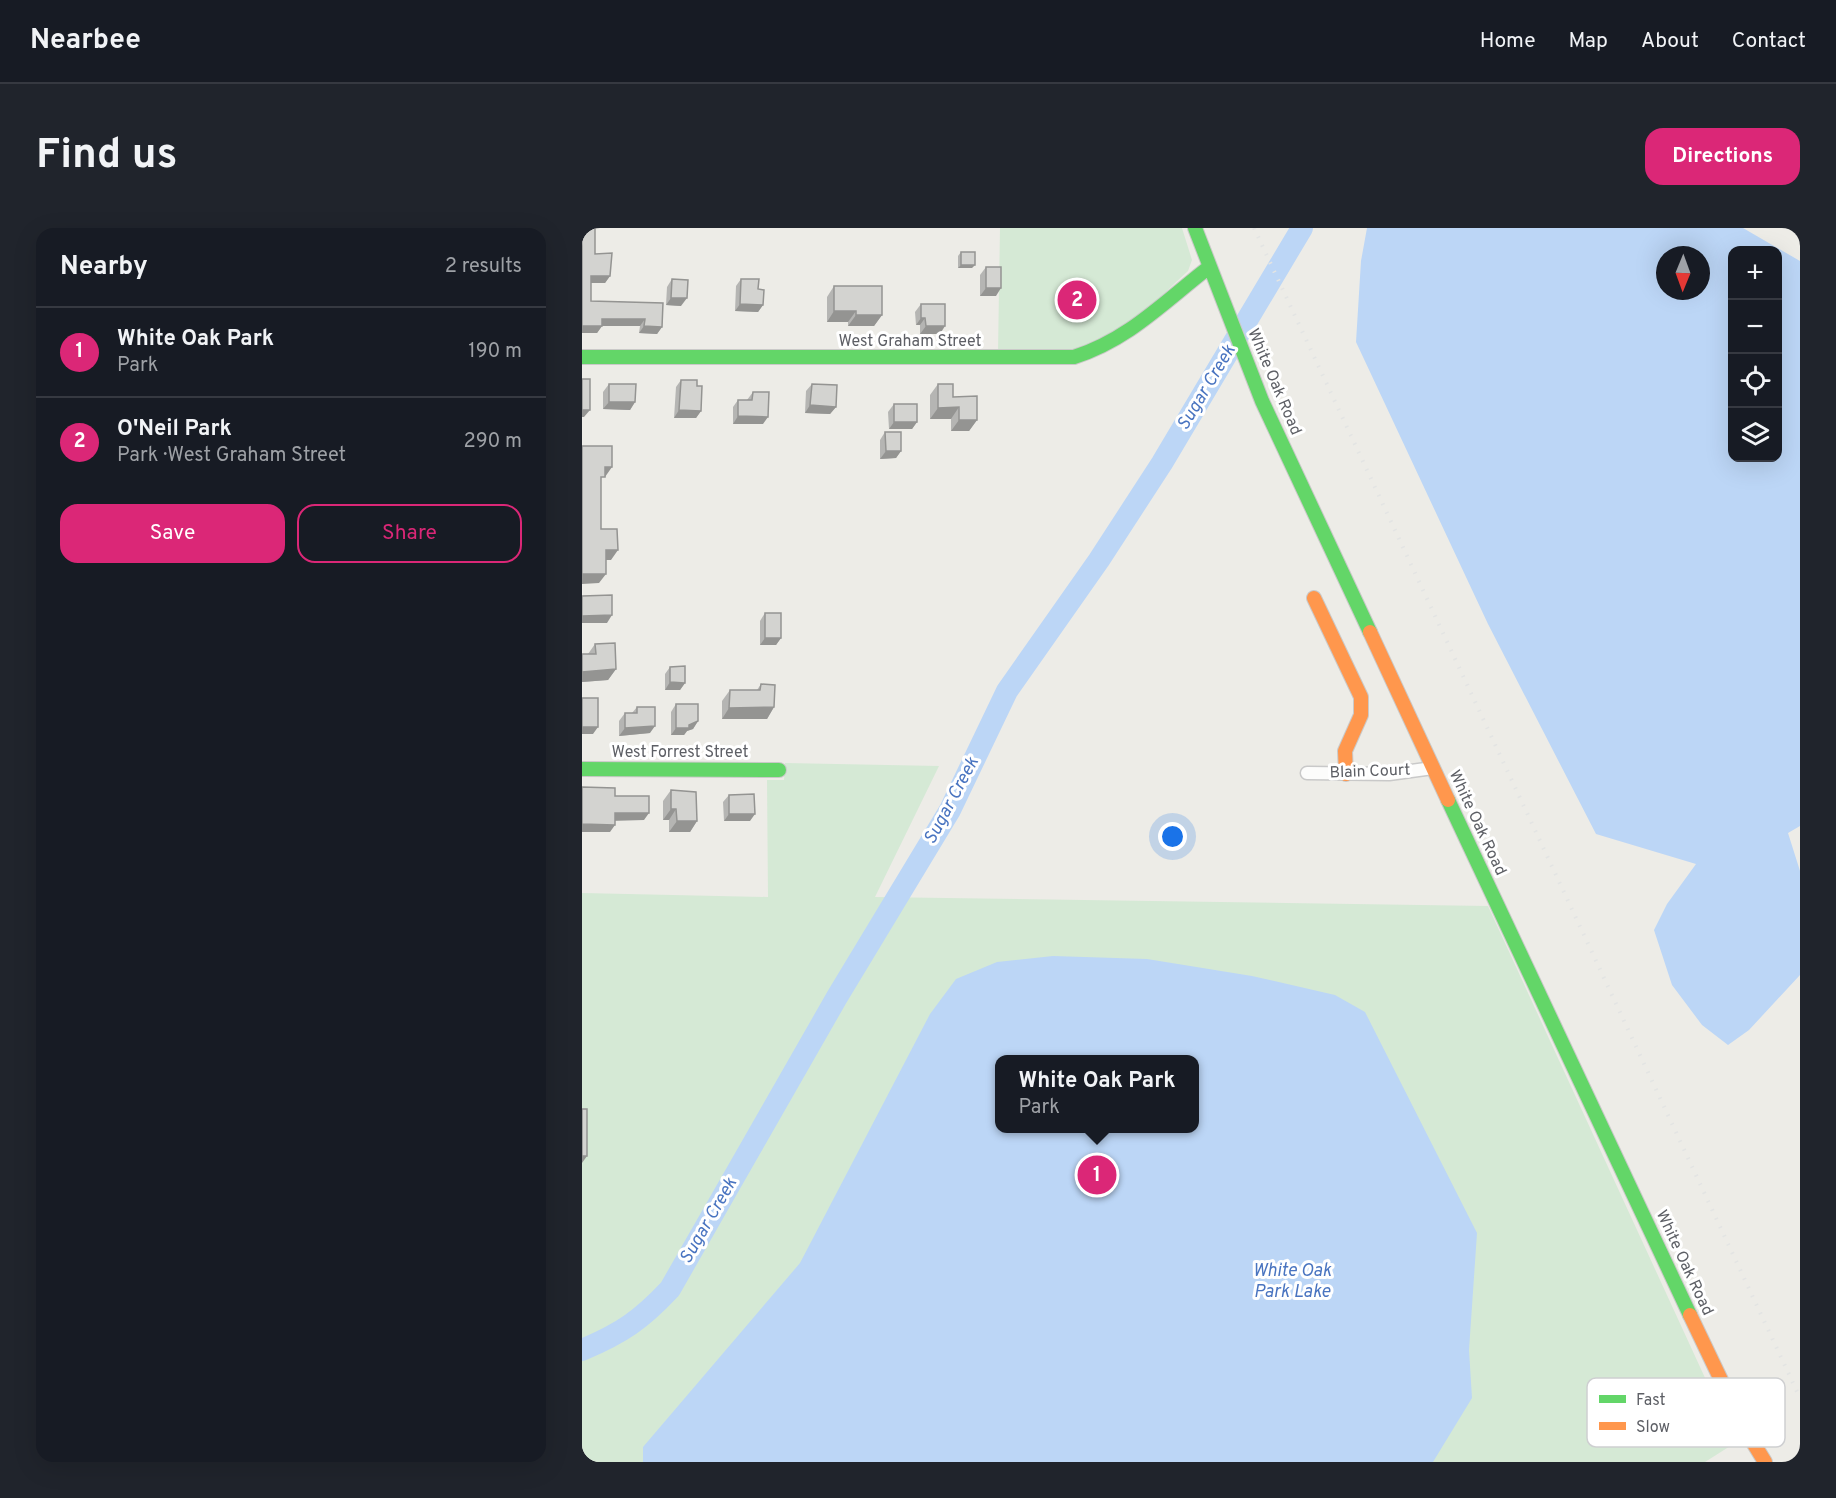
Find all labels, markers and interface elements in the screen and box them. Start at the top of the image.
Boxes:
text: Nearbee [30,23,141,59]
text: Home [1480,28,1536,55]
text: Map [1569,28,1608,55]
text: About [1641,28,1699,55]
text: Contact [1732,28,1806,55]
button: Directions [1645,128,1800,185]
text: Find us [36,130,177,183]
north arrow [1656,246,1710,300]
map controls [1728,246,1782,462]
button: + [1728,246,1782,300]
text: Nearby [60,251,148,284]
text: 2 results [445,254,522,280]
pin: 2 [1058,278,1096,322]
button: − [1728,300,1782,354]
text: White Oak Park [117,326,274,353]
street label: White Oak Road [1243,326,1305,438]
street label: West Graham Street [838,332,982,352]
text: 1 [76,339,84,365]
text: 190 m [468,339,522,365]
water label: Sugar Creek [1173,340,1242,435]
text: Park [117,353,158,379]
button: locate [1728,354,1782,408]
button: layers [1728,408,1782,462]
text: O'Neil Park [117,416,232,443]
text: 2 [73,429,86,455]
text: 290 m [464,429,522,455]
text: Park · West Graham Street [117,443,346,469]
button: Save [60,504,285,563]
button: Share [297,504,522,563]
street label: West Forrest Street [612,743,748,763]
water label: Sugar Creek [919,753,985,849]
street label: Blain Court [1329,761,1411,783]
street label: White Oak Road [1444,767,1510,879]
your location [1158,822,1187,851]
popup [995,1055,1199,1133]
text: White Oak Park [1018,1068,1176,1095]
text: Park [1018,1095,1060,1121]
pin: 1 [1078,1152,1116,1198]
water label: Sugar Creek [675,1173,743,1268]
street label: White Oak Road [1651,1207,1717,1319]
water label: White Oak Park Lake [1253,1260,1332,1304]
legend [1587,1378,1785,1447]
text: Fast [1636,1391,1666,1411]
text: Slow [1636,1418,1670,1438]

